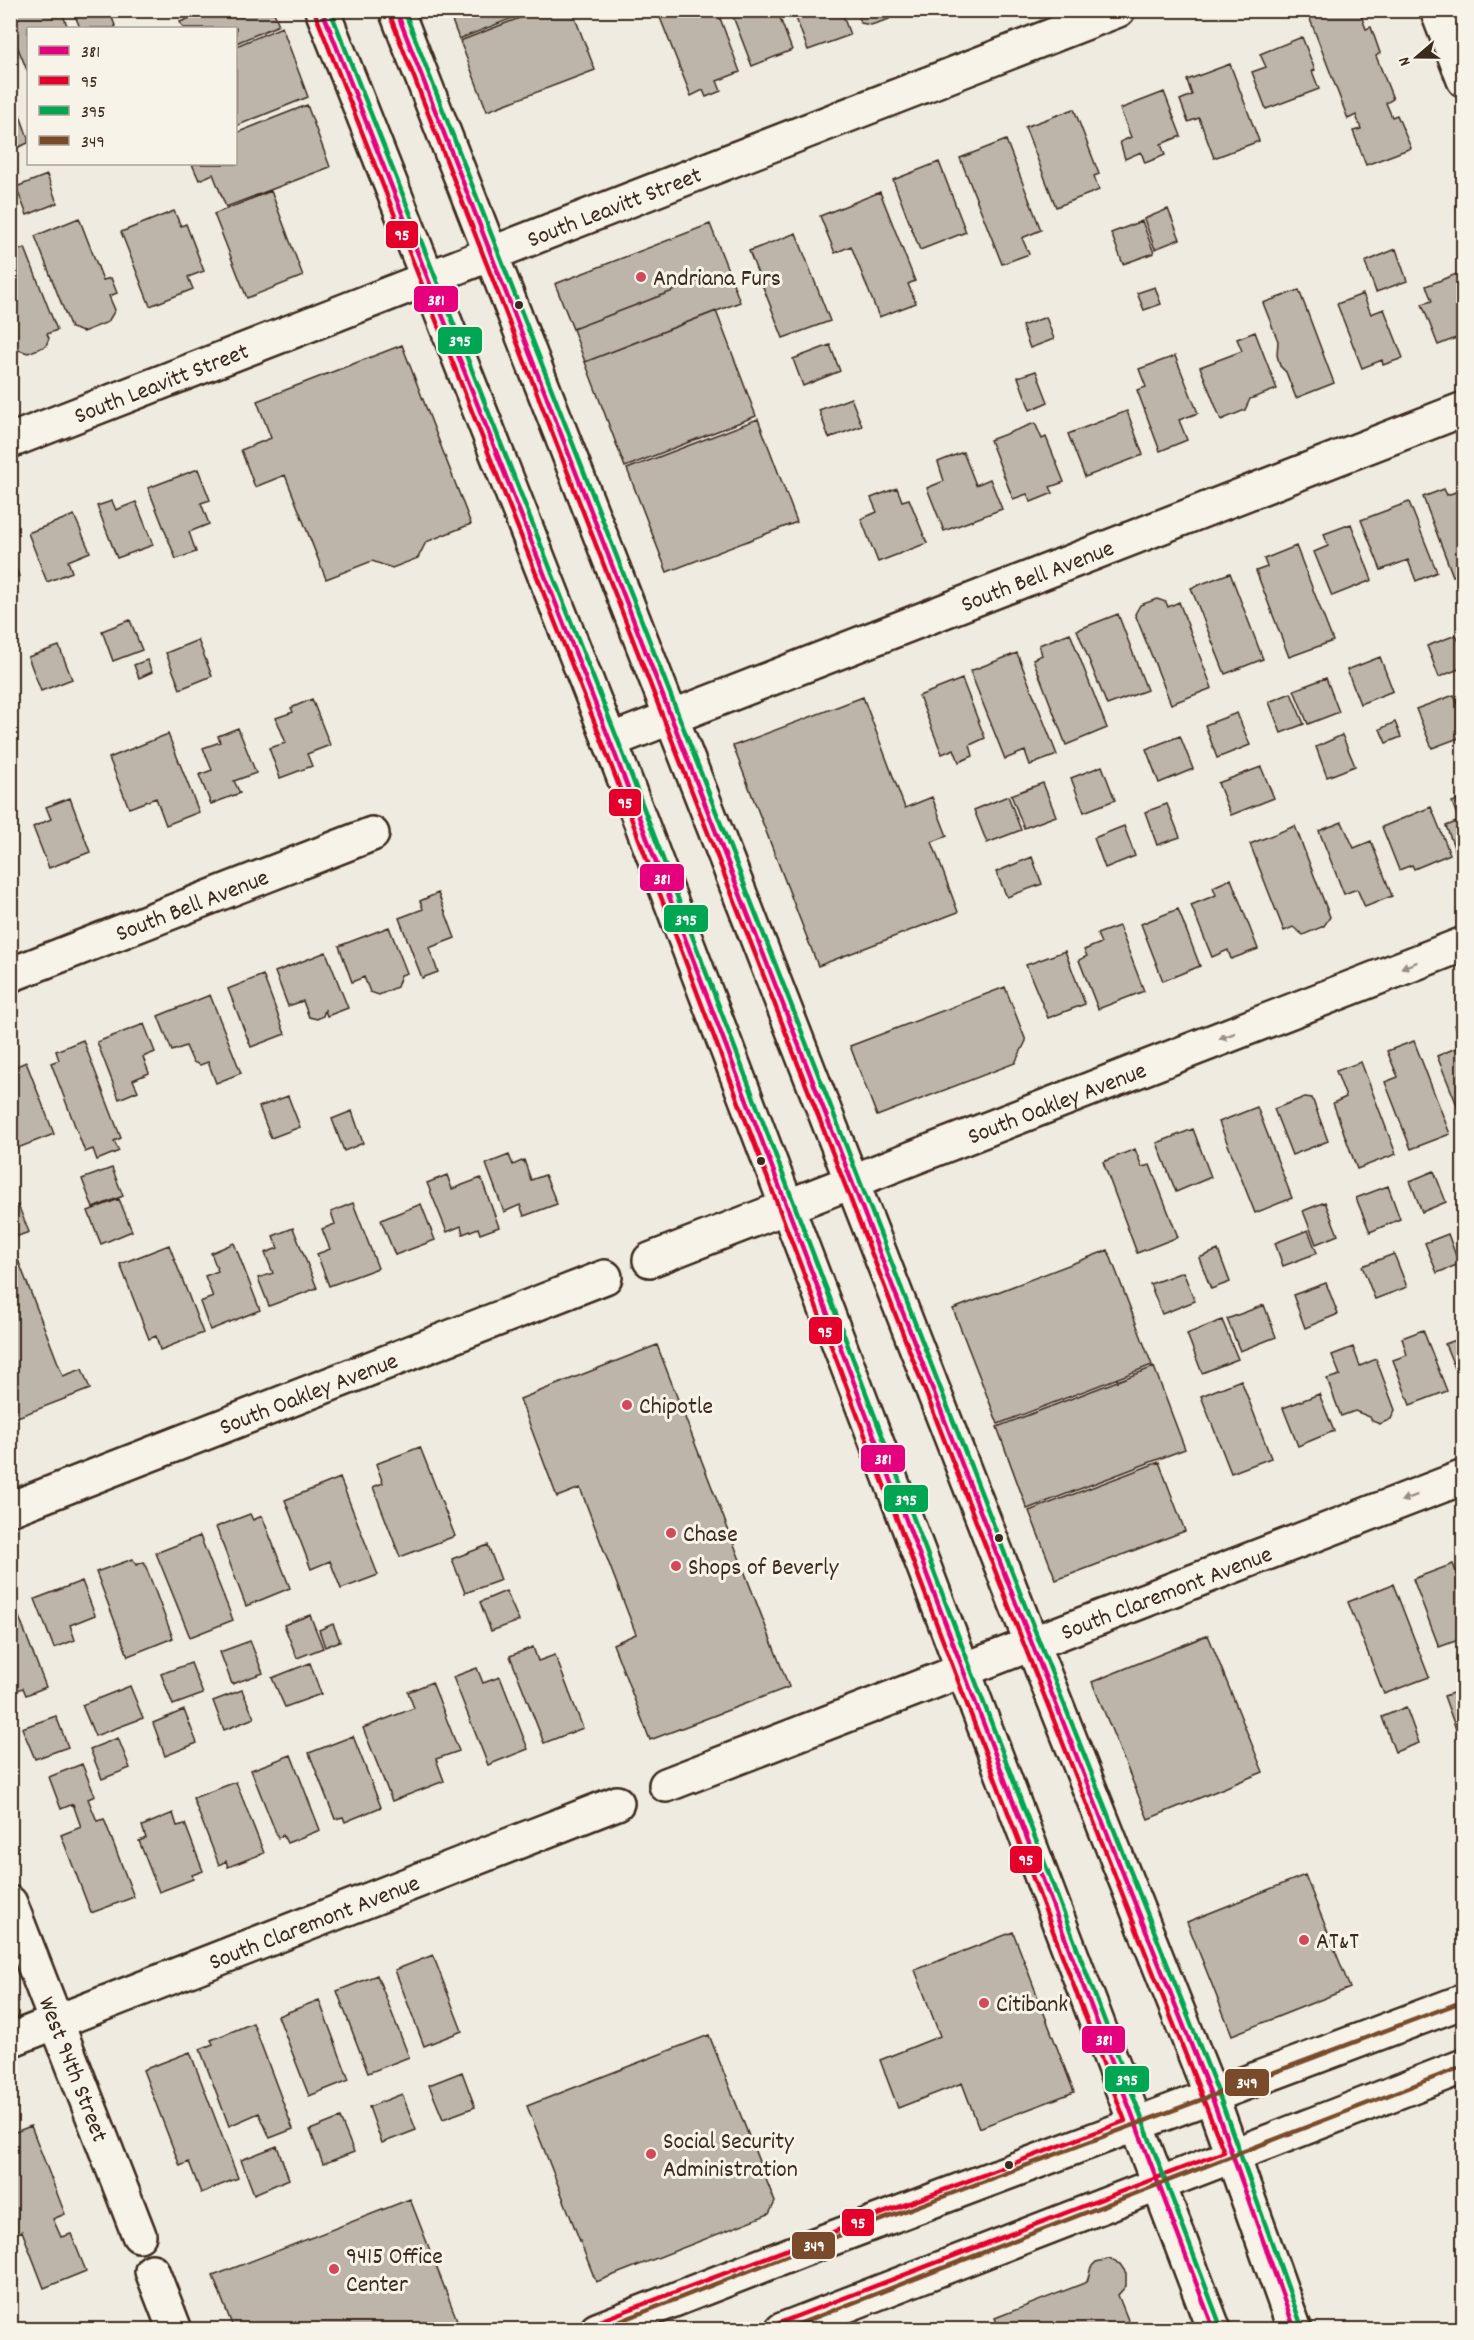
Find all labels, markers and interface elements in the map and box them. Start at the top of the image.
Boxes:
legend [27,27,237,165]
north arrow [1387,27,1447,87]
text: 381 [81,41,100,66]
text: N [1393,54,1417,69]
text: 95 [81,71,98,96]
text: 395 [81,101,106,126]
text: 349 [81,131,105,156]
street label: South Leavitt Street [523,160,707,258]
line badge: 95 [385,220,419,249]
text: 95 [395,225,409,248]
place label: Andriana Furs [653,263,781,297]
marker: Andriana Furs [634,270,648,284]
line badge: 381 [413,285,459,313]
text: 381 [427,290,445,313]
unlabelled marker [513,299,525,311]
line badge: 395 [437,326,483,355]
text: 395 [449,331,471,354]
street label: South Leavitt Street [70,336,254,434]
street label: South Bell Avenue [956,533,1119,623]
line badge: 95 [608,788,642,817]
text: 95 [618,793,632,816]
street label: South Bell Avenue [111,862,274,952]
line badge: 381 [639,863,685,892]
text: 381 [653,869,671,892]
line badge: 395 [663,904,709,933]
text: 395 [675,910,697,933]
one-way arrow [1400,961,1418,970]
one-way arrow [1218,1032,1236,1041]
street label: South Oakley Avenue [963,1055,1152,1155]
unlabelled marker [755,1155,767,1167]
line badge: 95 [808,1316,843,1345]
text: 95 [818,1322,832,1345]
street label: South Oakley Avenue [215,1345,403,1446]
place label: Chipotle [639,1391,713,1425]
marker: Chipotle [620,1398,634,1412]
line badge: 381 [860,1444,906,1473]
text: 381 [874,1449,892,1472]
line badge: 395 [883,1484,929,1513]
text: 395 [895,1490,917,1513]
one-way arrow [1400,1494,1418,1504]
place label: Chase [683,1519,738,1553]
marker: Chase [664,1526,678,1540]
unlabelled marker [993,1532,1005,1544]
street label: South Claremont Avenue [1057,1539,1278,1651]
place label: Shops of Beverly [688,1552,840,1586]
marker: Shops of Beverly [669,1559,683,1573]
line badge: 95 [1009,1845,1043,1874]
text: 95 [1019,1850,1033,1873]
street label: South Claremont Avenue [204,1868,425,1981]
place label: AT&T [1316,1926,1359,1960]
marker: AT&T [1297,1933,1311,1947]
place label: Citibank [996,1989,1068,2023]
street label: West 94th Street [28,1992,115,2148]
marker: Citibank [977,1996,991,2010]
line badge: 381 [1081,2025,1126,2054]
text: 381 [1095,2030,1113,2053]
line badge: 395 [1104,2065,1150,2093]
line badge: 349 [1224,2068,1270,2097]
text: 395 [1116,2070,1138,2093]
text: 349 [1236,2073,1258,2096]
place label: Social Security Administration [663,2126,798,2188]
marker: Social Security Administration [644,2147,658,2161]
unlabelled marker [1003,2159,1015,2171]
line badge: 95 [841,2208,875,2237]
text: 95 [851,2213,865,2236]
line badge: 349 [791,2231,836,2260]
text: 349 [803,2236,825,2259]
place label: 9415 Office Center [346,2241,443,2303]
marker: 9415 Office Center [327,2262,341,2276]

